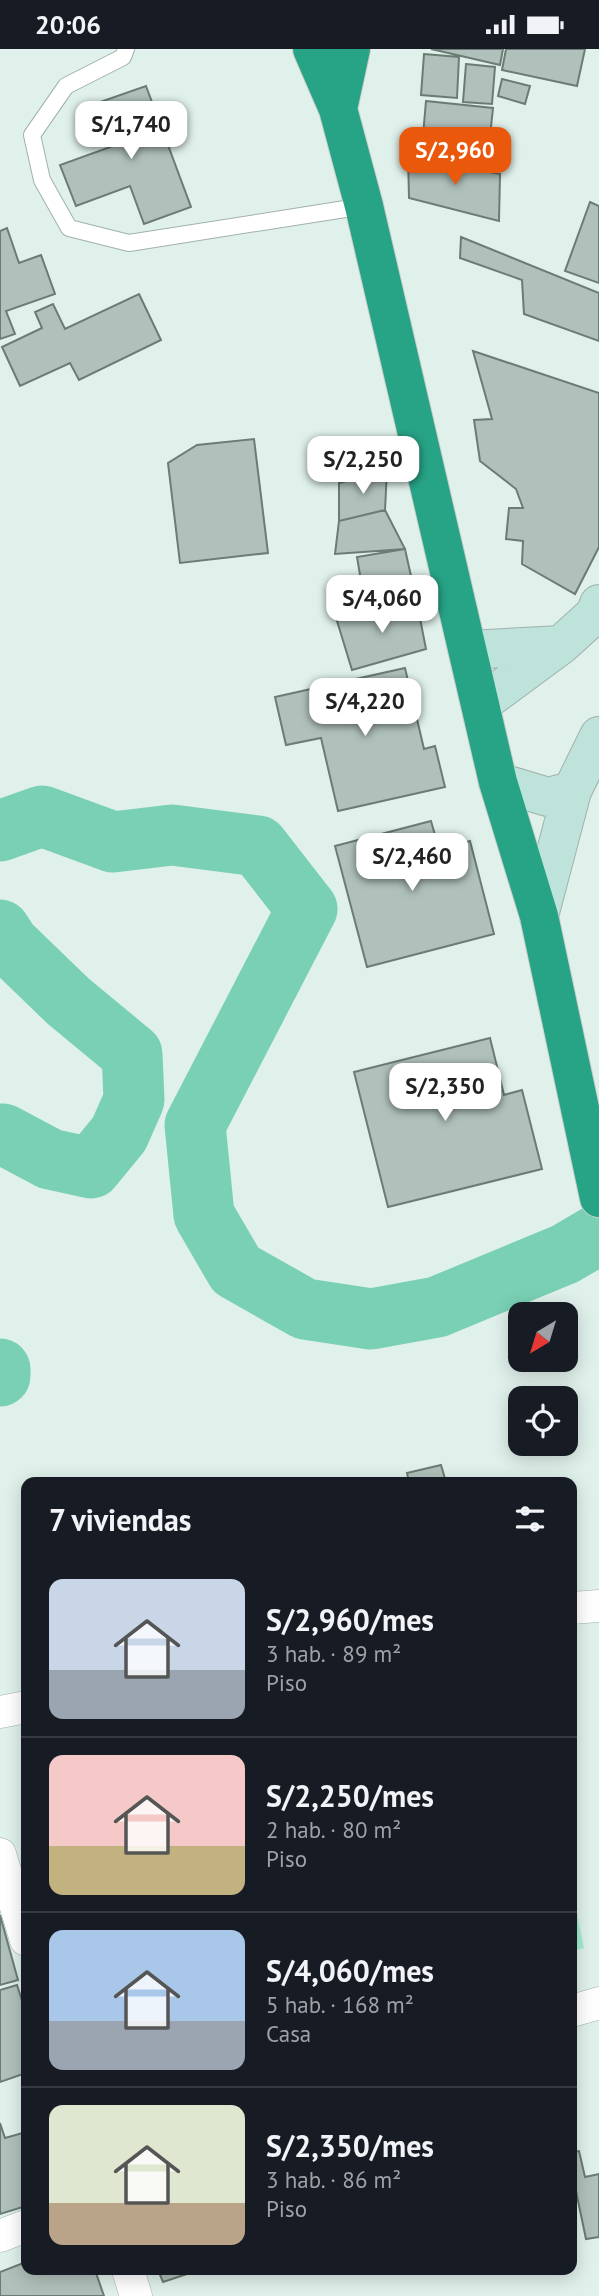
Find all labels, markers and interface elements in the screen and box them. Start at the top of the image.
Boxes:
text: 20:06 [35,8,101,41]
pin: S/1,740 [66,101,196,161]
text: S/1,740 [91,109,171,138]
pin: S/2,960 [390,127,520,187]
text: S/2,960 [415,135,495,164]
pin: S/2,250 [298,437,428,496]
text: S/2,250 [323,444,403,473]
pin: S/4,060 [317,575,447,635]
text: S/4,060 [342,583,422,612]
pin: S/4,220 [300,679,430,738]
text: S/4,220 [325,686,405,715]
pin: S/2,460 [347,833,477,893]
text: S/2,460 [372,841,452,870]
pin: S/2,350 [380,1063,510,1123]
text: S/2,350 [405,1071,485,1100]
north arrow [508,1302,578,1372]
map controls [508,1302,578,1456]
button: locate [508,1386,578,1456]
text: 7 viviendas [49,1500,191,1539]
icon: filters [511,1500,549,1538]
text: S/2,960/mes [266,1600,434,1639]
icon: home [105,1607,189,1691]
text: 3 hab. · 89 m² [266,1639,401,1668]
text: Piso [266,1668,307,1697]
text: S/2,250/mes [266,1776,434,1815]
icon: home [105,1783,189,1867]
text: 2 hab. · 80 m² [266,1815,401,1844]
text: Piso [266,1844,307,1873]
text: S/4,060/mes [266,1951,434,1990]
icon: home [105,1958,189,2042]
text: 5 hab. · 168 m² [266,1990,414,2019]
text: Casa [266,2019,311,2048]
text: S/2,350/mes [266,2126,434,2165]
icon: home [105,2133,189,2217]
text: 3 hab. · 86 m² [266,2165,401,2194]
text: Piso [266,2194,307,2223]

